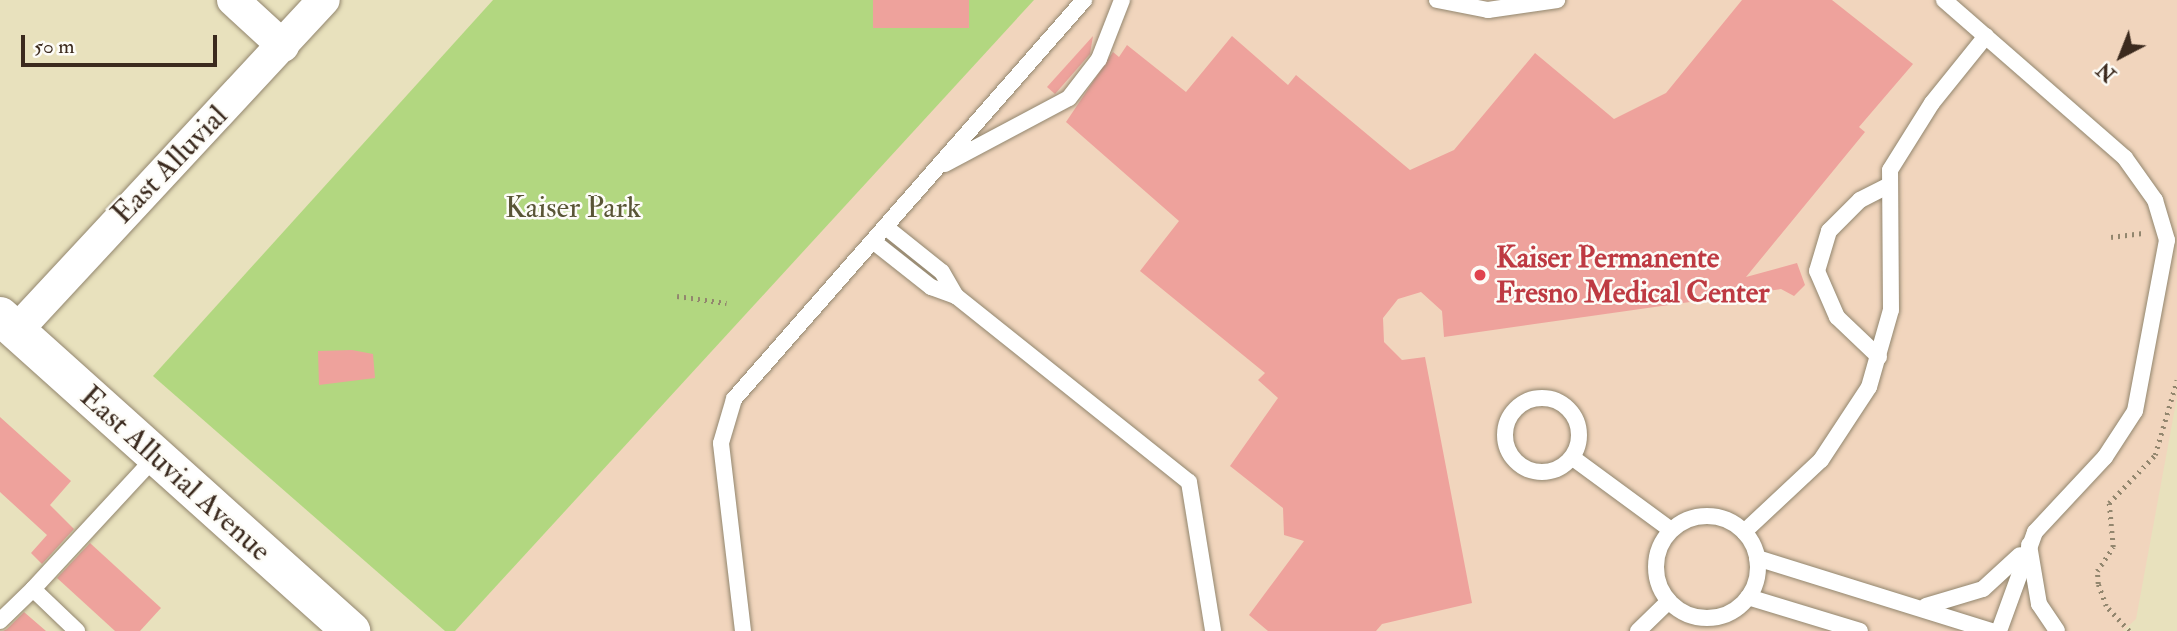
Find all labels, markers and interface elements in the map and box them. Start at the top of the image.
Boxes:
scale bar [24,21,220,65]
north arrow [2086,21,2156,91]
text: 50 m [34,33,75,60]
text: N [2093,57,2121,86]
street label: East Alluvial [105,98,235,232]
park label: Kaiser Park [505,190,641,226]
place label: Kaiser Permanente Fresno Medical Center [1496,240,1769,310]
marker: Kaiser Permanente Fresno Medical Center [1470,265,1490,285]
street label: East Alluvial Avenue [72,379,278,569]

